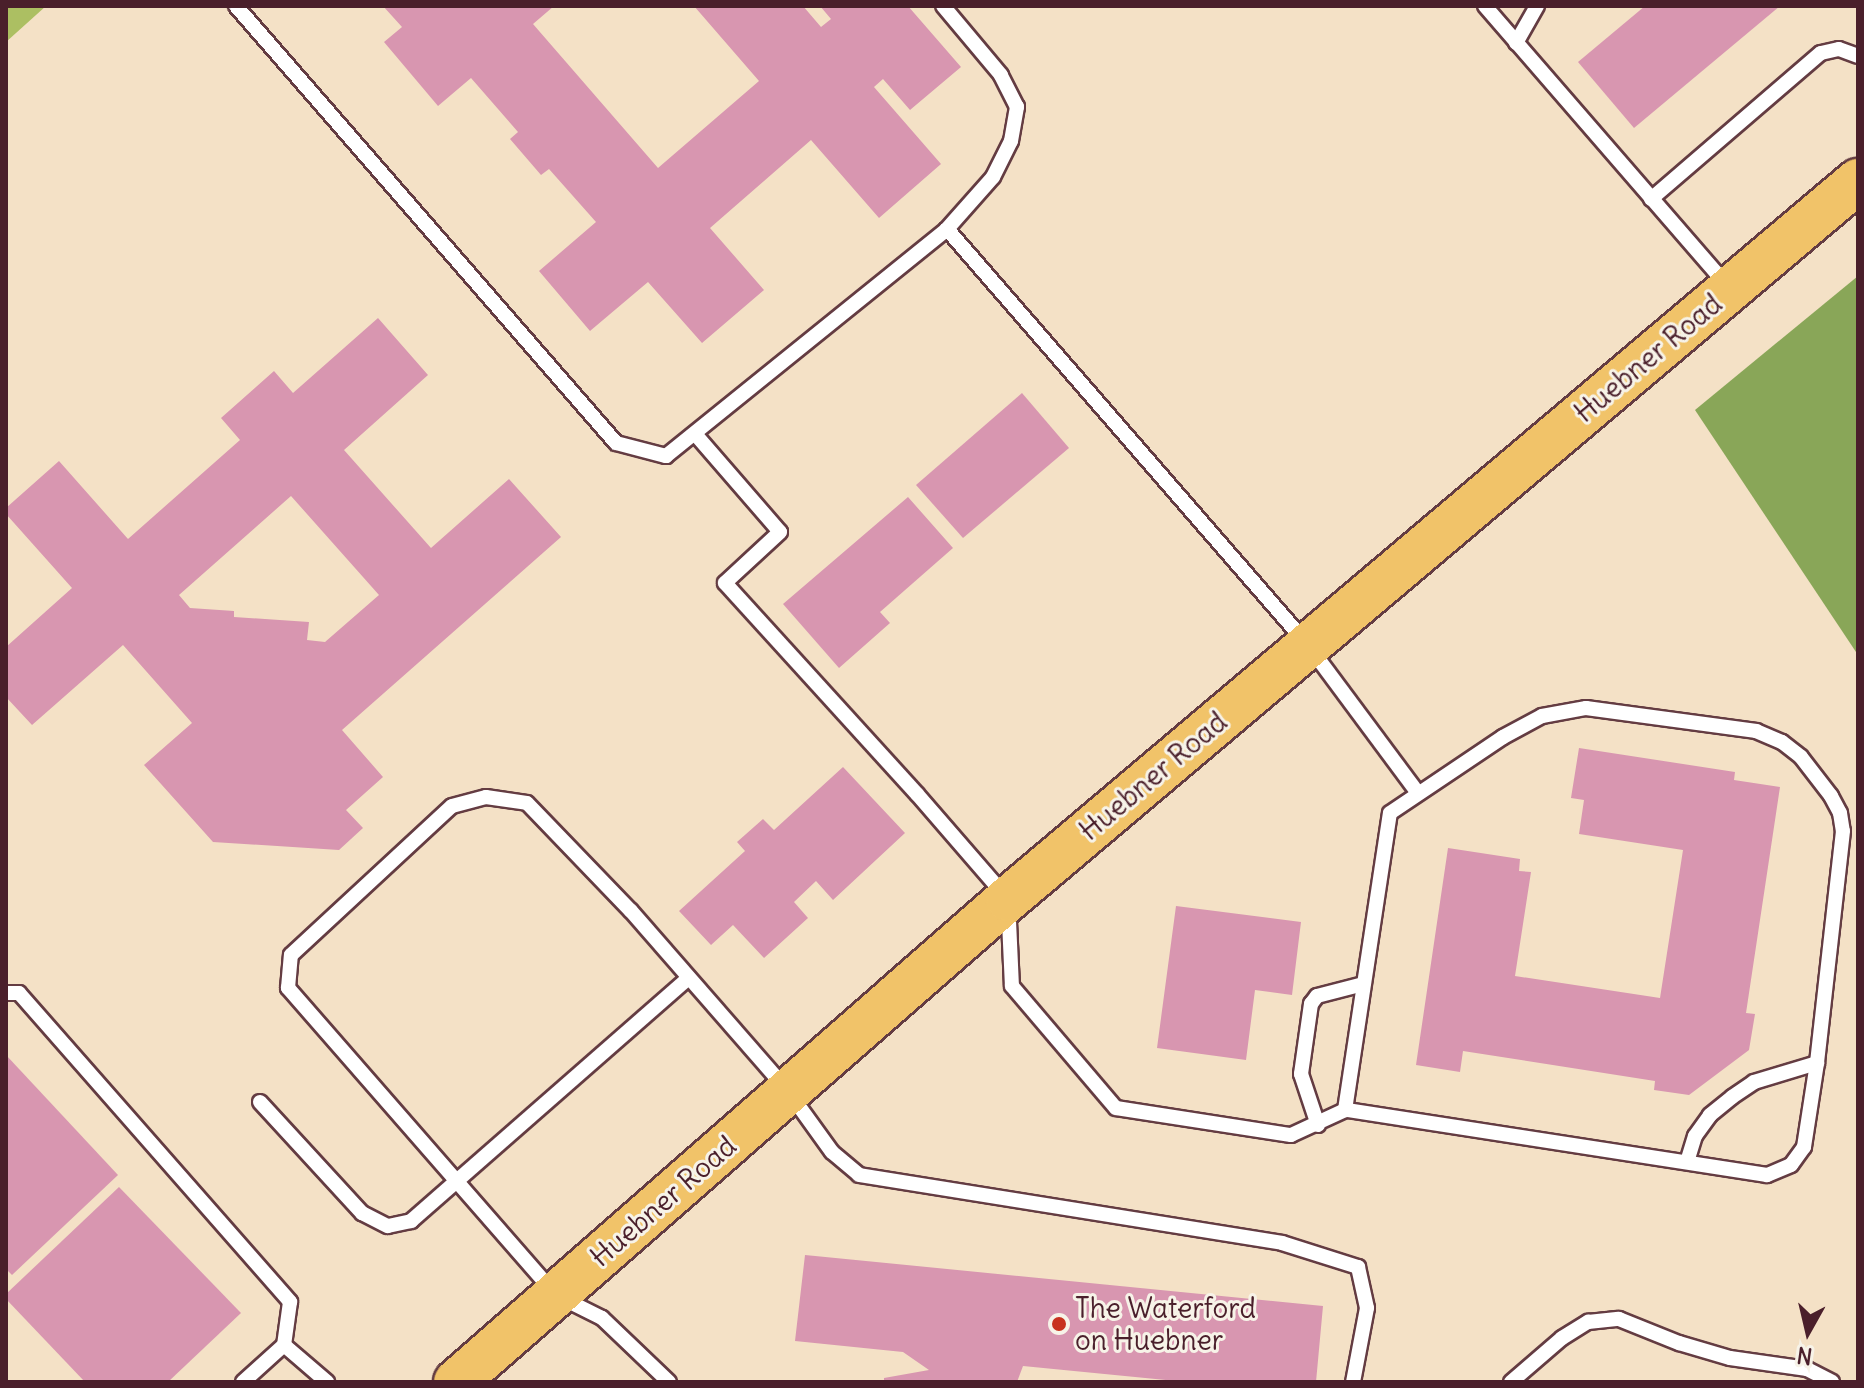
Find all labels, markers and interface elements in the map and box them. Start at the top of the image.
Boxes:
street label: Huebner Road [1568,287,1728,429]
street label: Huebner Road [1073,705,1233,847]
street label: Huebner Road [583,1129,743,1273]
place label: The Waterford on Huebner [1075,1291,1256,1357]
north arrow [1768,1292,1848,1372]
marker: The Waterford on Huebner [1050,1315,1068,1333]
text: N [1795,1341,1814,1371]

